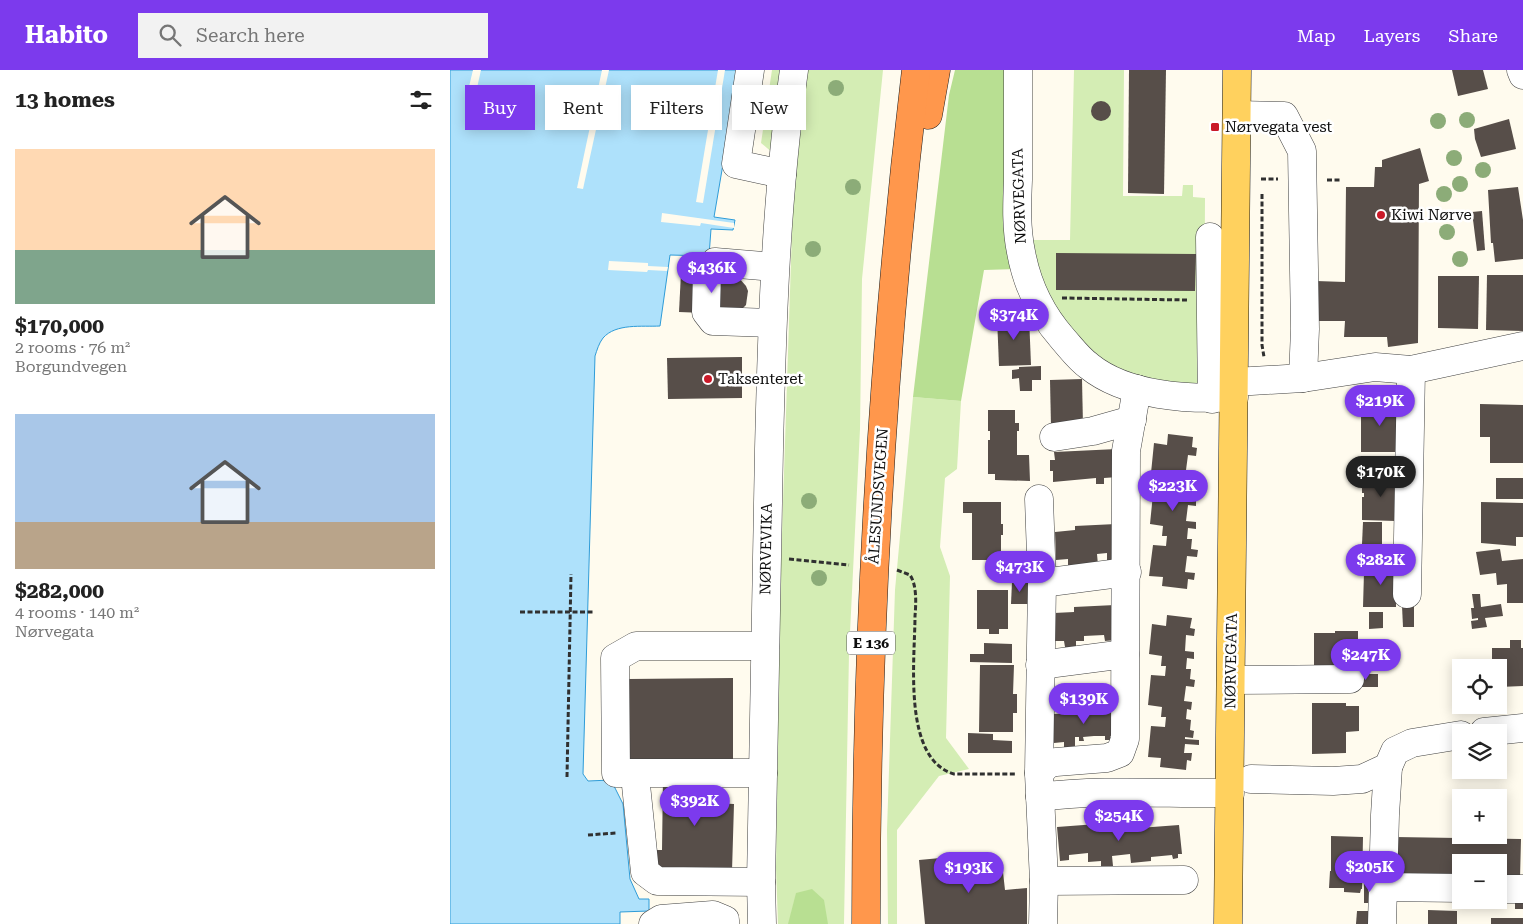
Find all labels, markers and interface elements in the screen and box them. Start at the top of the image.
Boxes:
search box [138,13,488,58]
text: Habito [25,21,108,49]
icon: search [156,21,184,49]
text: Search here [196,24,305,47]
text: Map [1297,25,1336,46]
text: Layers [1364,25,1420,46]
text: Share [1448,25,1498,46]
chip: Buy [465,85,535,130]
chip: Rent [545,85,621,130]
chip: Filters [631,85,722,130]
chip: New [732,85,806,130]
icon: filters [407,86,435,114]
text: 13 homes [15,88,115,112]
place label: Nørvegata vest [1225,118,1333,136]
marker: Nørvegata vest [1209,121,1221,133]
street label: NØRVEGATA [1008,147,1030,244]
icon: home [180,182,270,272]
place label: Kiwi Nørve [1391,206,1472,224]
marker: Kiwi Nørve [1375,209,1387,221]
pin: $436K [677,252,747,294]
text: $436K [688,258,736,277]
pin: $374K [979,298,1049,341]
text: $374K [990,305,1038,324]
text: $170,000 [15,314,104,338]
text: 2 rooms · 76 m² [15,338,130,357]
text: Borgundvegen [15,357,127,376]
place label: Taksenteret [718,370,803,388]
marker: Taksenteret [702,373,714,385]
pin: $219K [1345,384,1415,427]
text: $219K [1356,391,1404,410]
street label: ÅLESUNDSVEGEN [863,427,892,565]
icon: home [180,447,270,537]
pin: $170K [1346,456,1416,498]
text: $170K [1357,462,1405,481]
pin: $223K [1138,470,1208,512]
text: $223K [1149,476,1197,495]
street label: NØRVEVIKA [756,502,776,595]
pin: $282K [1346,544,1416,586]
pin: $473K [985,550,1055,593]
text: $282K [1357,550,1405,569]
text: $473K [996,557,1044,576]
text: $282,000 [15,579,104,603]
text: 4 rooms · 140 m² [15,603,139,622]
street label: NØRVEGATA [1221,612,1241,709]
text: Nørvegata [15,622,94,641]
road number: E 136 [847,632,895,654]
pin: $247K [1331,638,1401,681]
text: $247K [1342,645,1390,664]
map controls [1452,659,1507,909]
button: locate [1452,659,1507,714]
pin: $139K [1049,682,1119,725]
text: $139K [1060,689,1108,708]
button: layers [1452,724,1507,779]
pin: $392K [660,784,730,827]
button: + [1452,789,1507,844]
text: $392K [671,791,719,810]
pin: $254K [1084,800,1154,842]
text: $254K [1095,806,1143,825]
pin: $205K [1335,850,1405,893]
pin: $193K [934,852,1004,894]
button: − [1452,854,1507,909]
text: $205K [1346,857,1394,876]
text: $193K [945,858,993,877]

